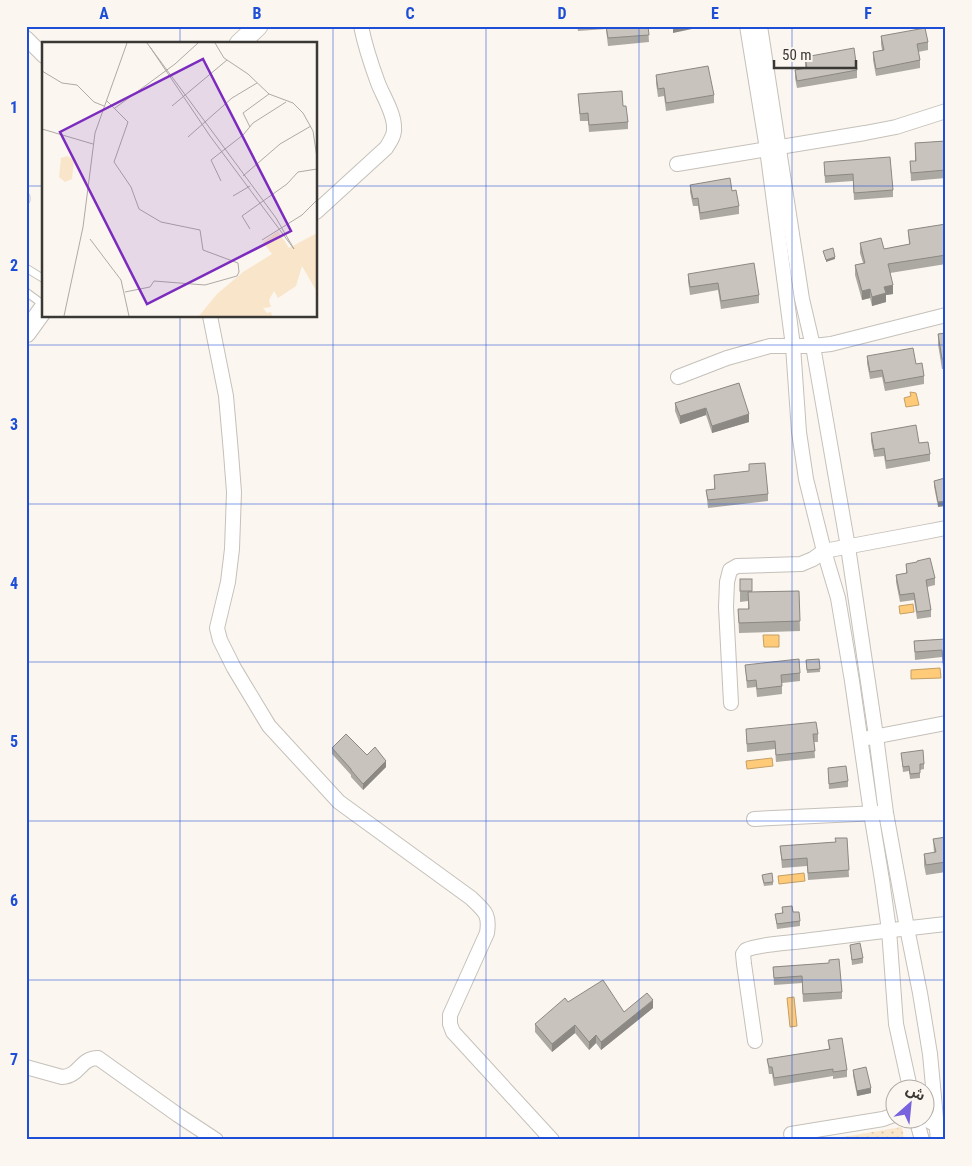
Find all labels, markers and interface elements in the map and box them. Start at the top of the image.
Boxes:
text: A [99,4,109,23]
text: B [253,4,262,23]
text: C [405,4,415,23]
text: D [557,4,567,23]
text: E [711,4,719,23]
text: F [864,4,872,23]
scale bar [774,38,857,70]
inset map [42,42,318,318]
text: 50 m [782,46,812,64]
text: 1 [10,98,18,117]
text: 2 [10,256,18,275]
text: 3 [10,415,18,434]
text: 4 [10,574,18,593]
text: 5 [10,732,18,751]
text: 6 [10,891,18,910]
text: 7 [10,1050,18,1069]
north arrow [884,1078,934,1128]
text: ش [904,1081,928,1104]

